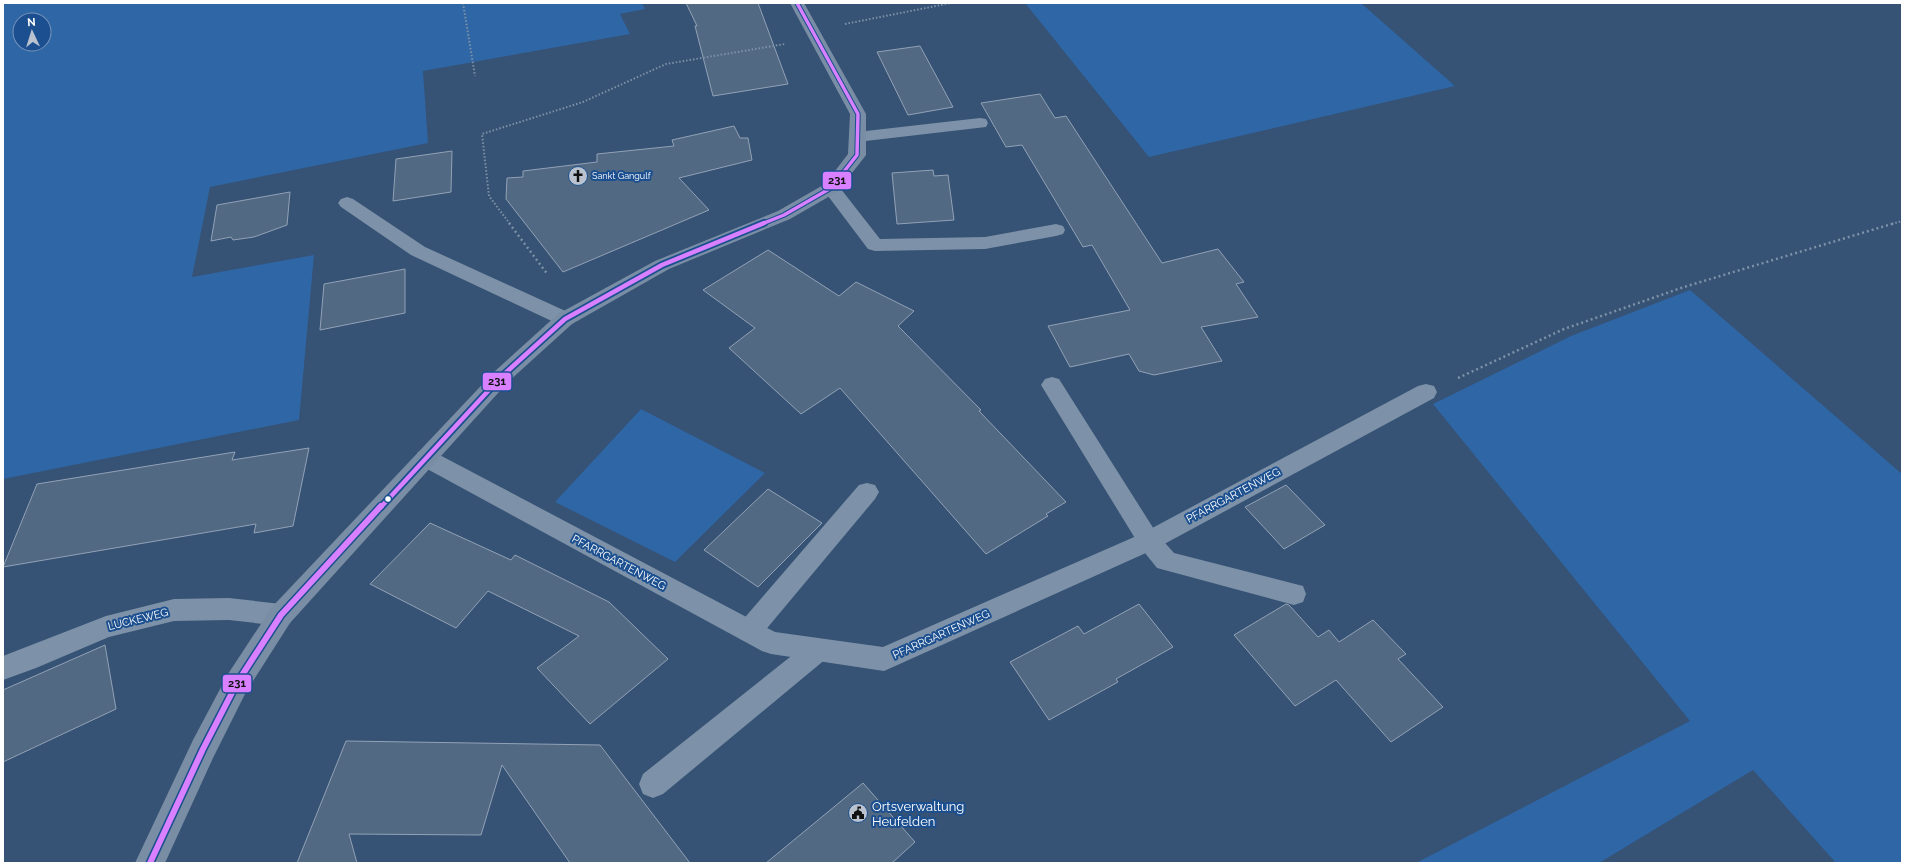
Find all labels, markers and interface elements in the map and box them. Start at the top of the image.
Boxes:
north arrow [12,12,52,52]
text: N [27,16,36,29]
church icon: Sankt Gangulf [567,165,589,187]
place label: Sankt Gangulf [592,171,652,181]
line badge: 231 [822,171,852,190]
text: 231 [828,174,846,187]
line badge: 231 [482,372,512,391]
text: 231 [488,375,506,388]
street label: PFARRGARTENWEG [1184,465,1283,526]
unlabelled marker [383,494,393,504]
street label: PFARRGARTENWEG [569,532,668,593]
street label: LUCKEWEG [107,606,170,633]
street label: PFARRGARTENWEG [891,607,992,662]
line badge: 231 [222,674,252,693]
text: 231 [228,677,246,690]
place label: Ortsverwaltung Heufelden [872,799,964,829]
public building icon: Ortsverwaltung Heufelden [847,802,869,824]

